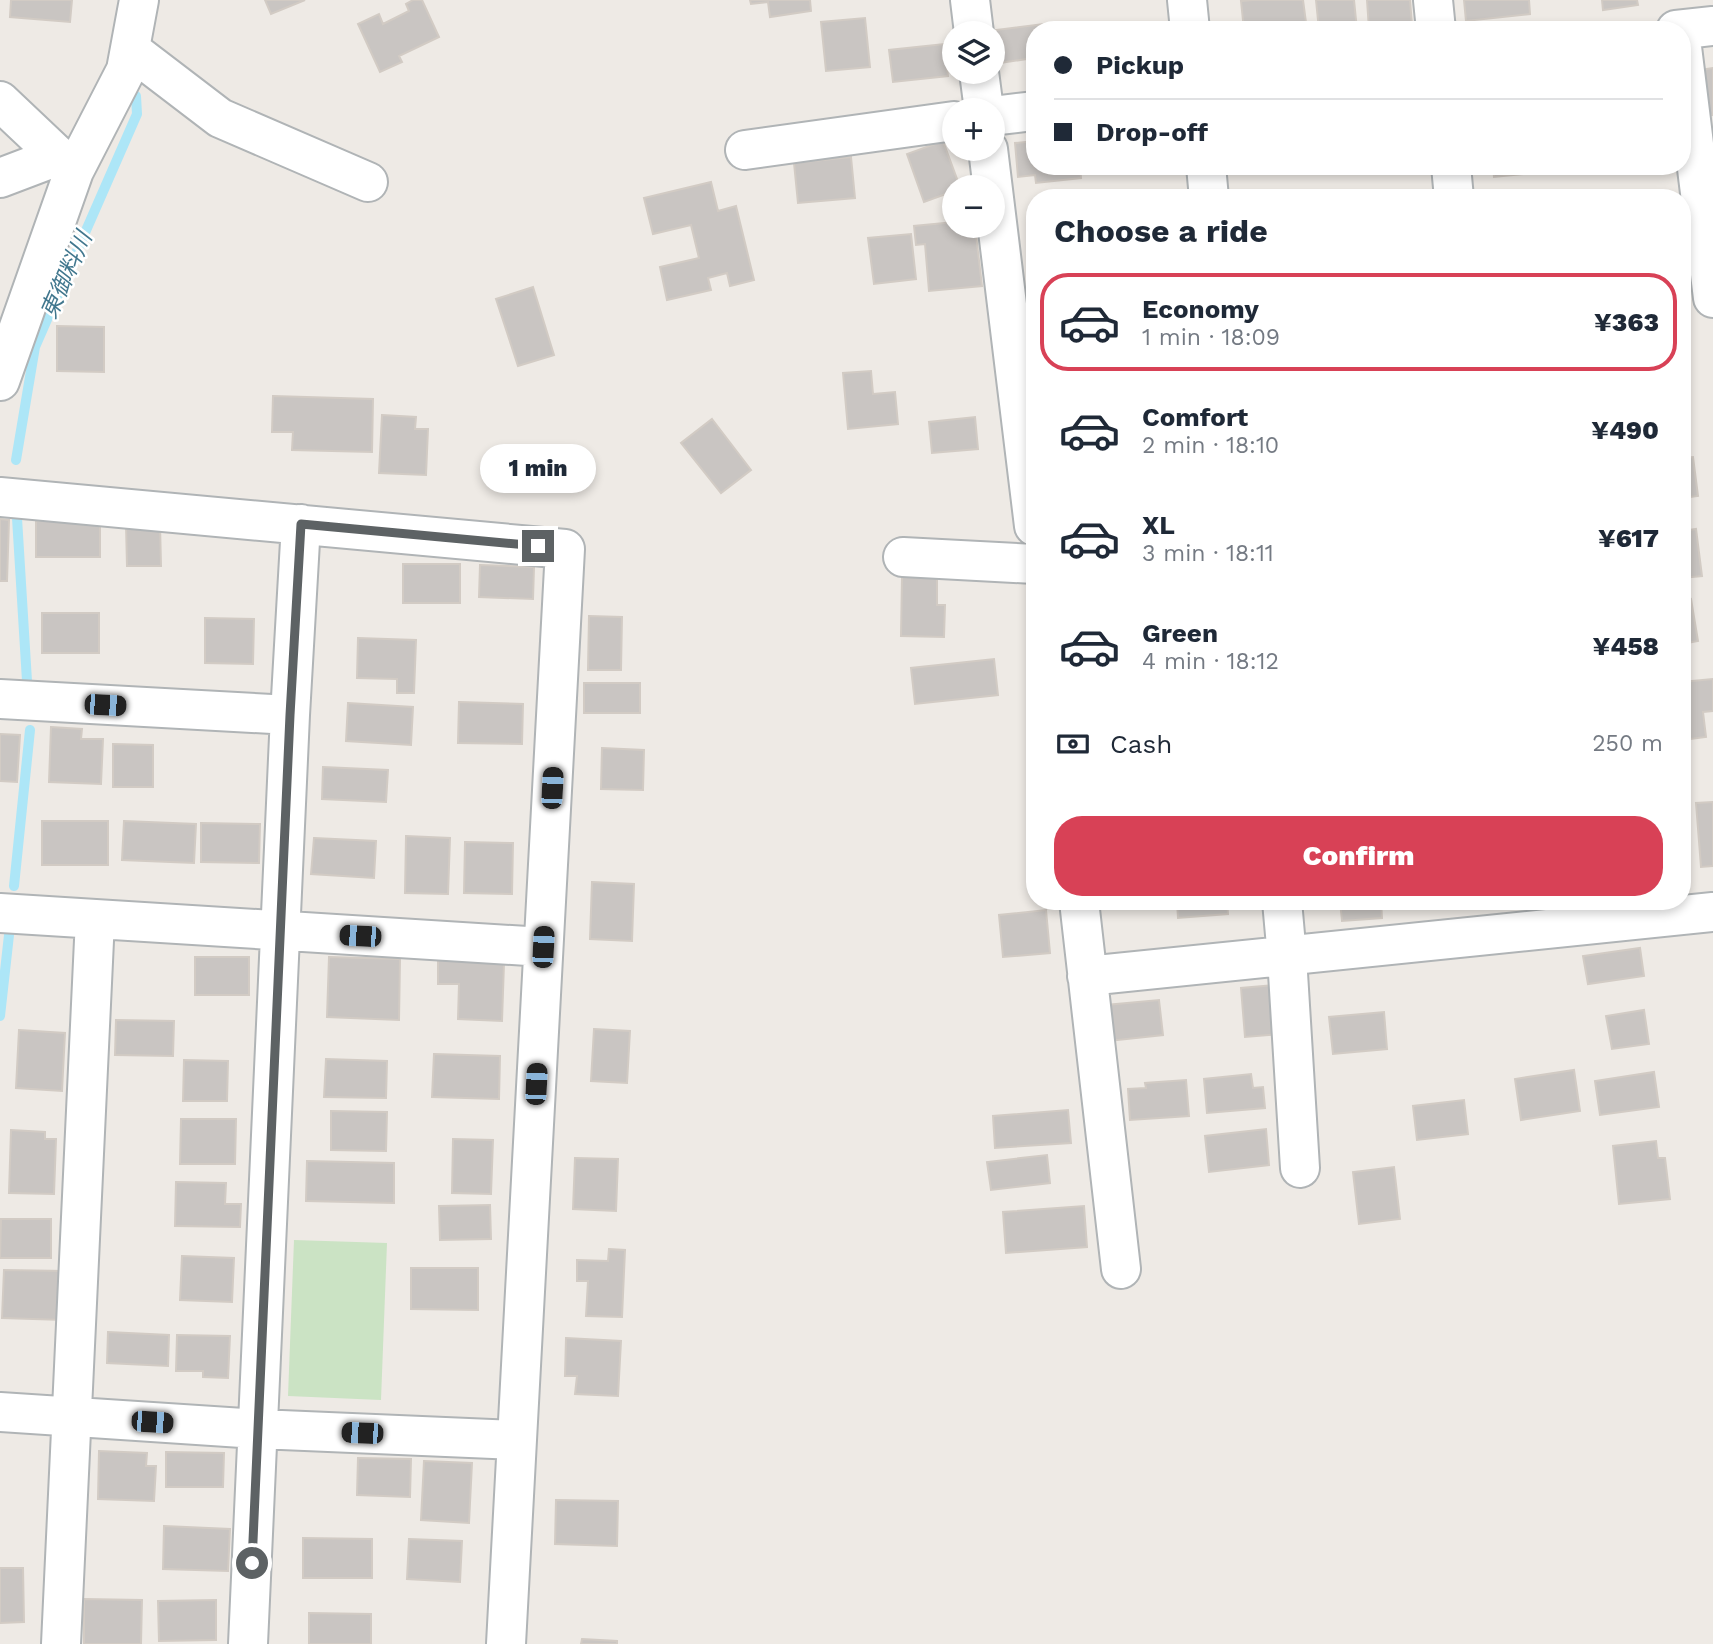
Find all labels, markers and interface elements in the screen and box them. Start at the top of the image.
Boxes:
map controls [942,21,1005,238]
button: layers [942,21,1005,84]
text: Pickup [1096,50,1184,80]
button: + [942,98,1005,161]
text: Drop-off [1096,117,1208,147]
button: − [942,175,1005,238]
text: Choose a ride [1054,212,1268,250]
water label: 東御料川 [35,225,99,323]
icon: car [1058,291,1121,354]
text: Economy [1142,294,1259,324]
text: ¥363 [1594,307,1659,337]
text: 1 min · 18:09 [1142,324,1280,351]
icon: car [1058,399,1121,462]
text: Comfort [1142,402,1248,432]
text: ¥490 [1591,415,1659,445]
text: 2 min · 18:10 [1142,432,1279,459]
callout: 1 min [480,444,596,494]
text: 1 min [508,455,568,482]
icon: car [1058,507,1121,570]
text: XL [1142,510,1175,540]
text: ¥617 [1598,523,1659,553]
route end [522,530,554,562]
text: 3 min · 18:11 [1142,540,1274,567]
icon: car [1058,615,1121,678]
text: Green [1142,618,1218,648]
text: ¥458 [1593,631,1659,661]
text: 4 min · 18:12 [1142,648,1279,675]
car [84,693,127,717]
icon: cash [1054,725,1092,763]
text: Cash [1110,729,1172,759]
text: 250 m [1592,730,1663,757]
car [541,766,564,810]
button: Confirm [1054,816,1663,896]
car [339,924,382,948]
car [532,925,555,969]
car [525,1062,548,1106]
car [131,1410,174,1434]
car [341,1422,384,1444]
route start [236,1547,268,1579]

